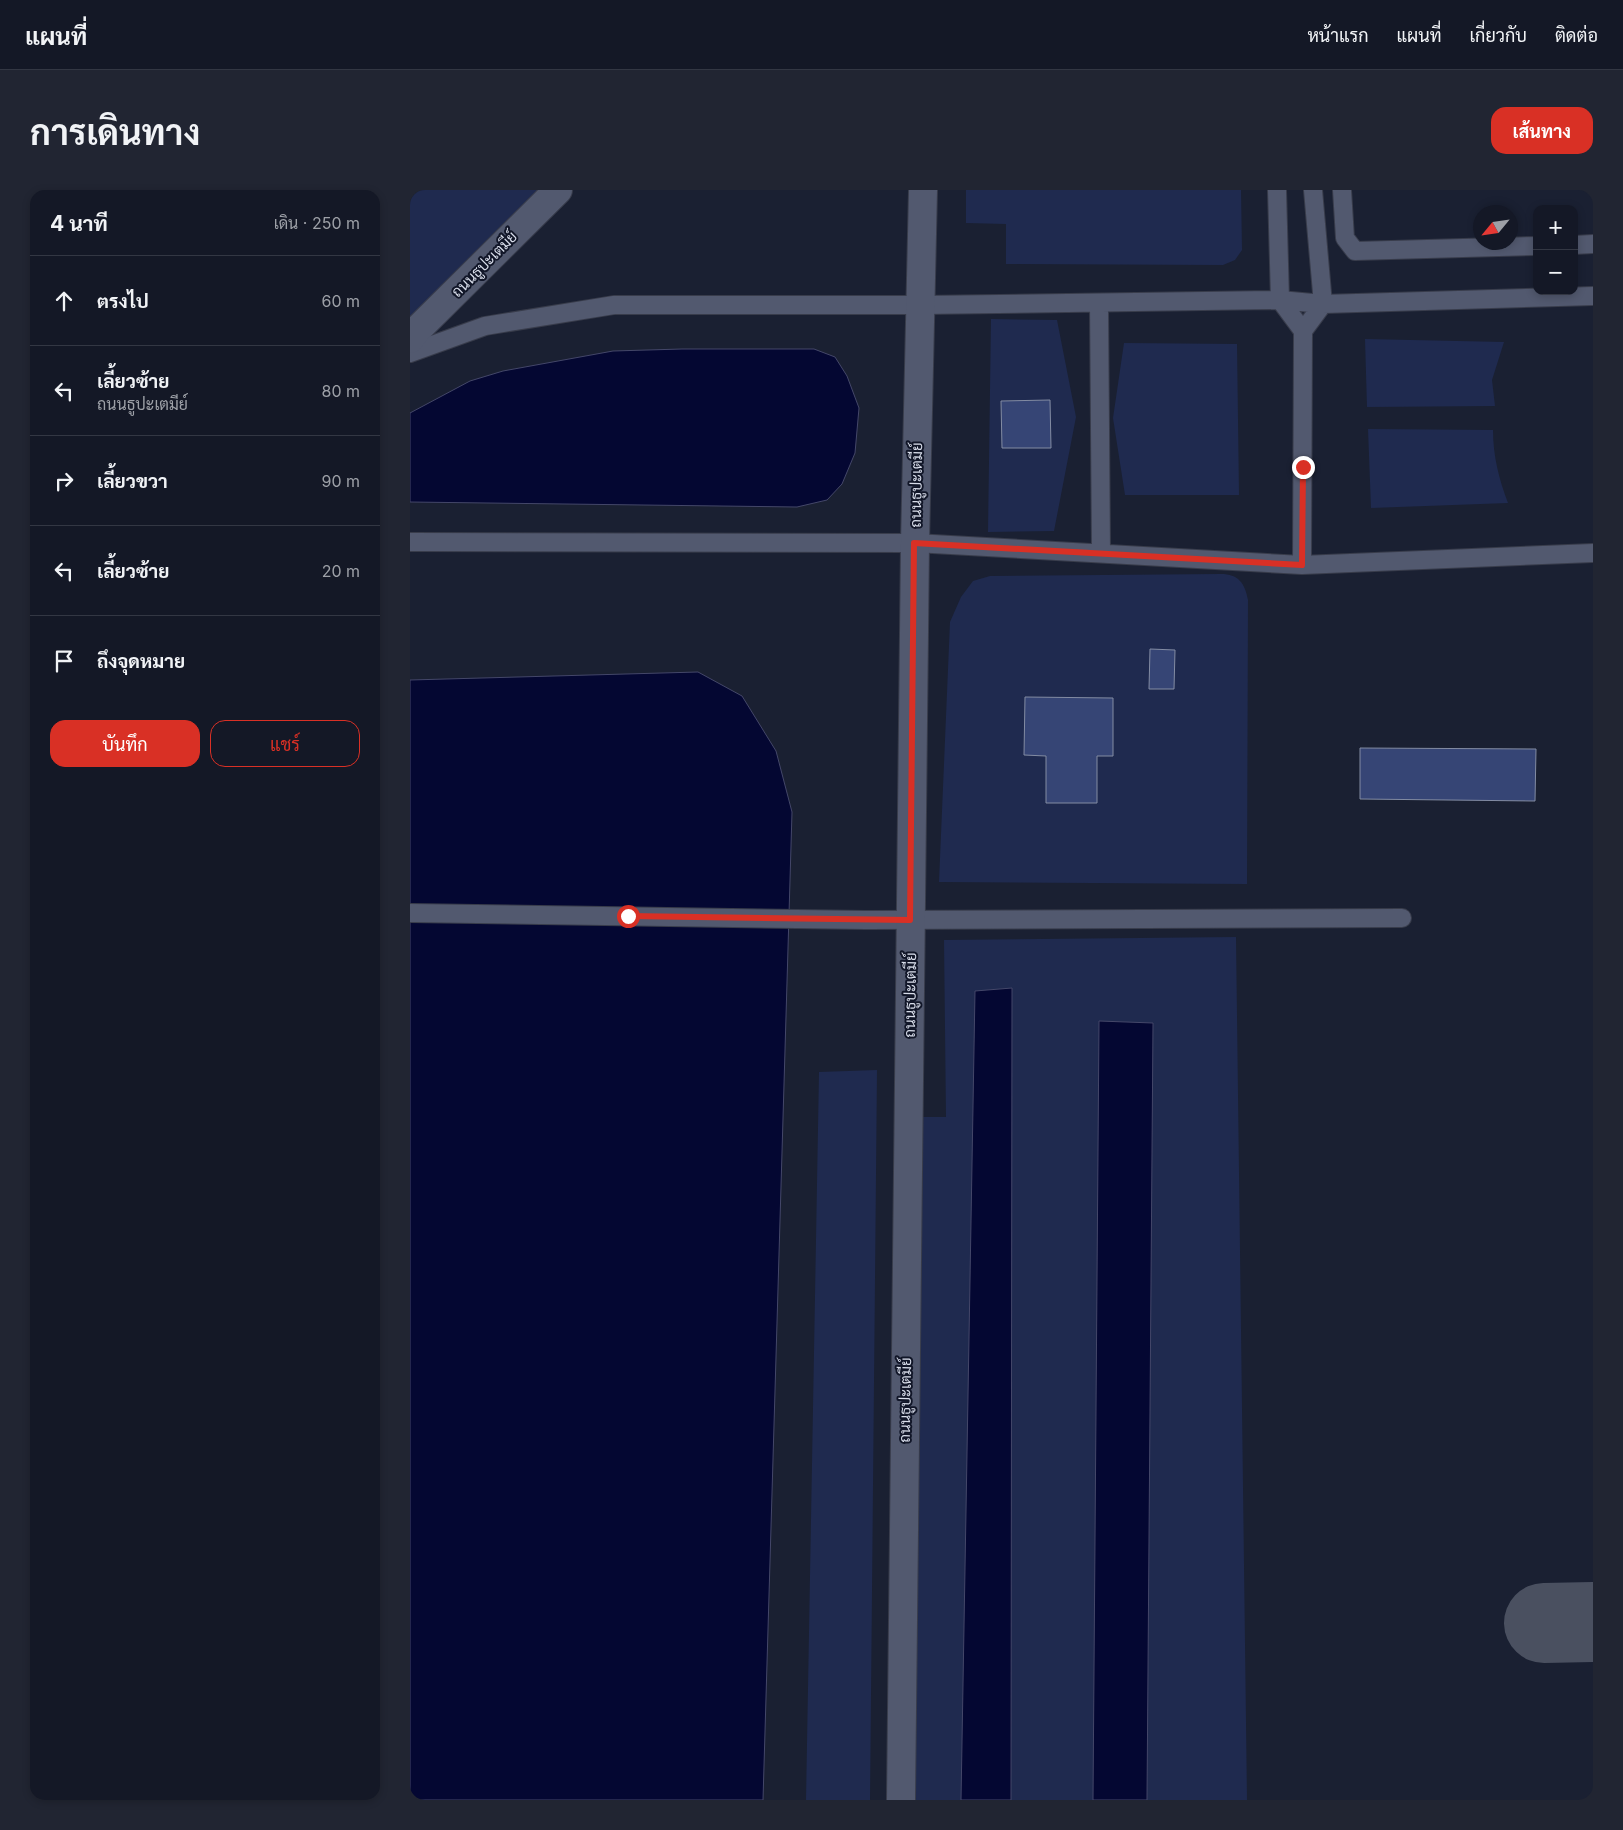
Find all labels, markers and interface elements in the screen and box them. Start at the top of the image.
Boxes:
text: แผนที่ [25,22,87,51]
text: หน้าแรก [1307,25,1369,46]
text: แผนที่ [1397,25,1441,46]
text: เกี่ยวกับ [1469,25,1527,46]
text: ติดต่อ [1555,25,1598,46]
button: เส้นทาง [1491,107,1593,154]
text: การเดินทาง [30,111,200,153]
north arrow [1473,205,1518,250]
map controls [1533,205,1578,295]
button: + [1533,205,1578,250]
text: 4 นาที [50,211,108,236]
text: เดิน · 250 m [274,213,360,233]
street label: ถนนธูปะเตมีย์ [447,227,522,302]
button: − [1533,250,1578,295]
icon: ahead [50,287,78,315]
text: ตรงไป [97,290,149,313]
text: 60 m [321,291,360,311]
text: เลี้ยวซ้าย [97,370,169,393]
icon: left [50,377,78,405]
text: 80 m [321,381,360,401]
text: ถนนธูปะเตมีย์ [97,394,188,414]
street label: ถนนธูปะเตมีย์ [906,442,927,528]
route end [1292,456,1315,479]
icon: right [50,467,78,495]
text: เลี้ยวขวา [97,470,168,493]
text: 90 m [321,471,360,491]
icon: left [50,557,78,585]
text: เลี้ยวซ้าย [97,560,169,583]
text: 20 m [322,561,360,581]
icon: arrive [50,647,78,675]
text: ถึงจุดหมาย [97,650,185,673]
button: บันทึก [50,720,200,767]
button: แชร์ [210,720,360,767]
route start [617,905,640,928]
street label: ถนนธูปะเตมีย์ [900,952,921,1038]
street label: ถนนธูปะเตมีย์ [895,1357,916,1443]

